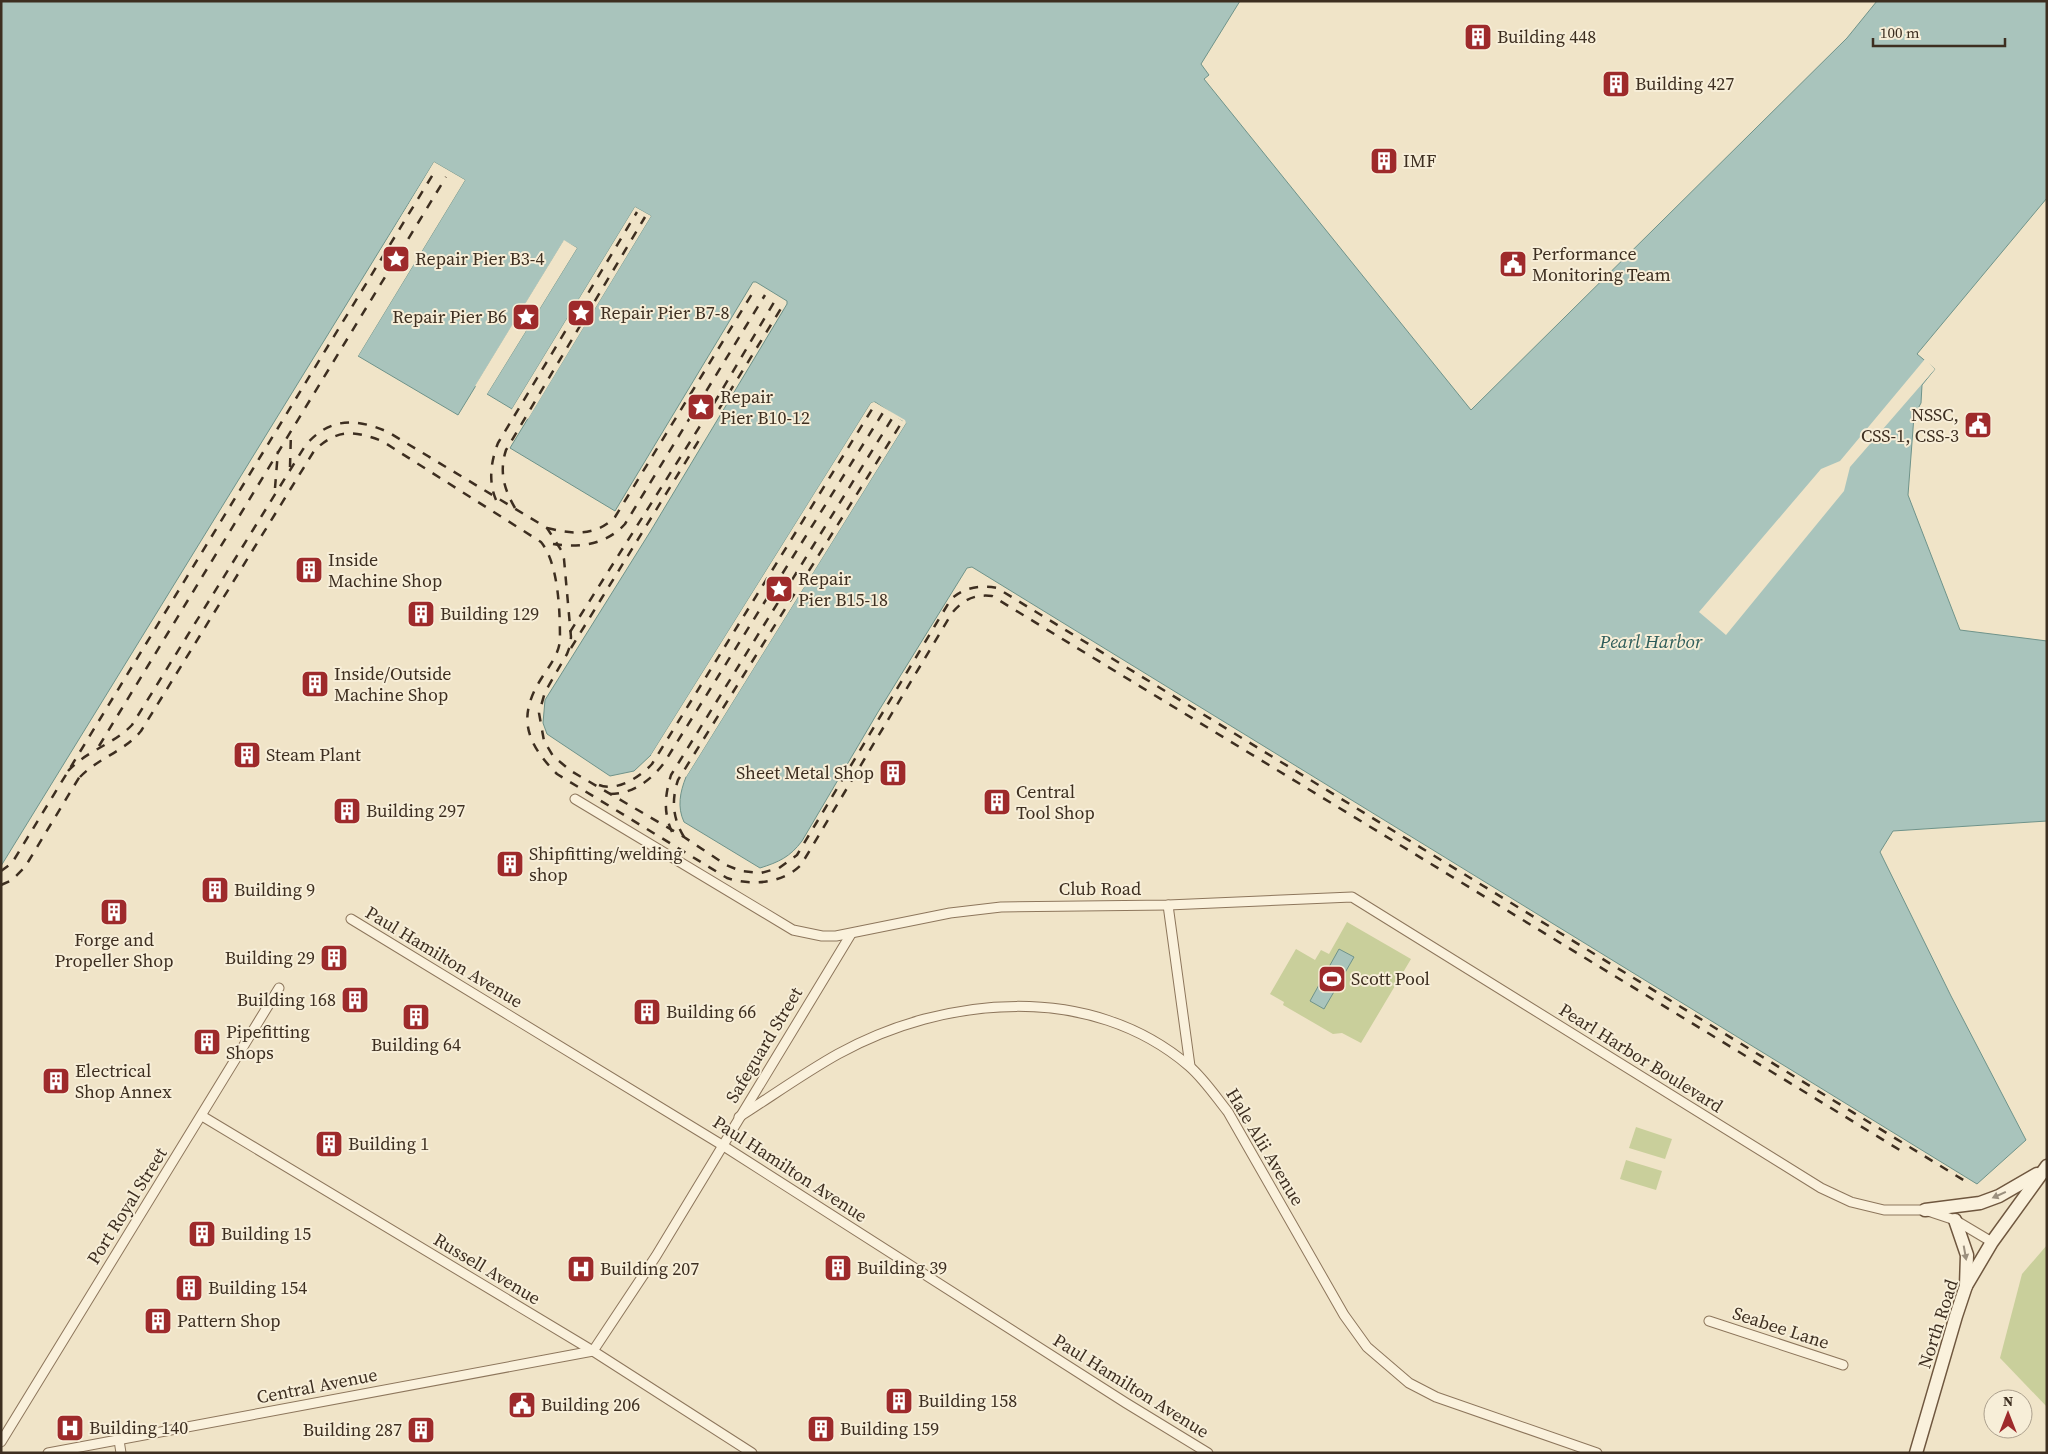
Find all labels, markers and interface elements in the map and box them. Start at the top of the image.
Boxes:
scale bar [1873,15,2006,47]
building icon: Building 448 [1463,22,1493,52]
text: 100 m [1880,22,1920,43]
place label: Building 448 [1497,24,1596,49]
building icon: Building 427 [1601,69,1631,99]
place label: Building 427 [1635,71,1734,96]
building icon: IMF [1369,146,1399,176]
place label: IMF [1403,148,1436,173]
place label: Performance Monitoring Team [1532,241,1671,287]
place icon: Repair Pier B3-4 [381,244,411,274]
place label: Repair Pier B3-4 [415,246,544,271]
public building icon: Performance Monitoring Team [1498,249,1528,279]
place icon: Repair Pier B7-8 [566,298,596,328]
place label: Repair Pier B7-8 [600,300,729,325]
place icon: Repair Pier B6 [511,302,541,332]
place label: Repair Pier B6 [392,304,507,329]
place label: Repair Pier B10-12 [720,384,810,430]
place icon: Repair Pier B10-12 [686,392,716,422]
place label: NSSC, CSS-1, CSS-3 [1861,402,1959,448]
public building icon: NSSC, CSS-1, CSS-3 [1963,410,1993,440]
place label: Inside Machine Shop [328,547,442,593]
building icon: Inside Machine Shop [294,555,324,585]
place label: Repair Pier B15-18 [798,566,888,612]
place icon: Repair Pier B15-18 [764,574,794,604]
building icon: Building 129 [406,599,436,629]
place label: Building 129 [440,601,539,626]
water label: Pearl Harbor [1599,628,1704,654]
place label: Inside/Outside Machine Shop [334,661,452,707]
building icon: Inside/Outside Machine Shop [300,669,330,699]
building icon: Steam Plant [232,740,262,770]
place label: Steam Plant [266,742,361,767]
building icon: Sheet Metal Shop [878,758,908,788]
place label: Sheet Metal Shop [736,760,874,785]
place label: Central Tool Shop [1016,779,1095,825]
building icon: Central Tool Shop [982,787,1012,817]
building icon: Building 297 [332,796,362,826]
place label: Building 297 [366,798,465,823]
place label: Shipfitting/welding shop [529,841,683,887]
building icon: Shipfitting/welding shop [495,849,525,879]
building icon: Building 9 [200,875,230,905]
street label: Club Road [1059,876,1141,901]
place label: Building 9 [234,877,315,902]
building icon: Forge and Propeller Shop [99,897,129,927]
street label: Paul Hamilton Avenue [361,900,528,1014]
place label: Forge and Propeller Shop [55,927,173,973]
building icon: Building 29 [319,943,349,973]
place label: Building 29 [225,945,315,970]
sports icon: Scott Pool [1317,964,1347,994]
place label: Scott Pool [1351,966,1430,991]
street label: Safeguard Street [719,982,808,1107]
building icon: Building 168 [340,985,370,1015]
place label: Building 168 [237,987,336,1012]
building icon: Building 66 [632,997,662,1027]
street label: Pearl Harbor Boulevard [1554,997,1728,1118]
place label: Building 66 [666,999,756,1024]
building icon: Building 64 [401,1002,431,1032]
place label: Pipefitting Shops [226,1019,310,1065]
building icon: Pipefitting Shops [192,1027,222,1057]
place label: Building 64 [371,1032,461,1057]
place label: Electrical Shop Annex [75,1058,172,1104]
building icon: Electrical Shop Annex [41,1066,71,1096]
street label: Hale Alii Avenue [1220,1083,1310,1210]
street label: Paul Hamilton Avenue [708,1109,872,1228]
building icon: Building 1 [314,1129,344,1159]
place label: Building 1 [348,1131,429,1156]
street label: Port Royal Street [81,1142,173,1269]
one-way arrow [1992,1192,2006,1200]
building icon: Building 15 [187,1219,217,1249]
place label: Building 15 [221,1221,311,1246]
street label: Russell Avenue [429,1227,545,1310]
one-way arrow [1962,1245,1970,1261]
building icon: Building 39 [823,1253,853,1283]
hospital icon: Building 207 [566,1254,596,1284]
place label: Building 39 [857,1255,947,1280]
place label: Building 207 [600,1256,699,1281]
building icon: Building 154 [174,1273,204,1303]
place label: Building 154 [208,1275,307,1300]
street label: North Road [1911,1276,1964,1372]
street label: Seabee Lane [1730,1300,1833,1355]
building icon: Pattern Shop [143,1306,173,1336]
place label: Pattern Shop [177,1308,281,1333]
street label: Paul Hamilton Avenue [1048,1327,1214,1444]
street label: Central Avenue [254,1362,379,1409]
building icon: Building 158 [884,1386,914,1416]
place label: Building 158 [918,1388,1017,1413]
north arrow [1983,1389,2033,1439]
public building icon: Building 206 [507,1390,537,1420]
text: N [2003,1391,2013,1411]
place label: Building 206 [541,1392,640,1417]
hospital icon: Building 140 [55,1413,85,1443]
building icon: Building 159 [806,1414,836,1444]
place label: Building 140 [89,1415,188,1440]
building icon: Building 287 [406,1415,436,1445]
place label: Building 159 [840,1416,939,1441]
place label: Building 287 [303,1417,402,1442]

